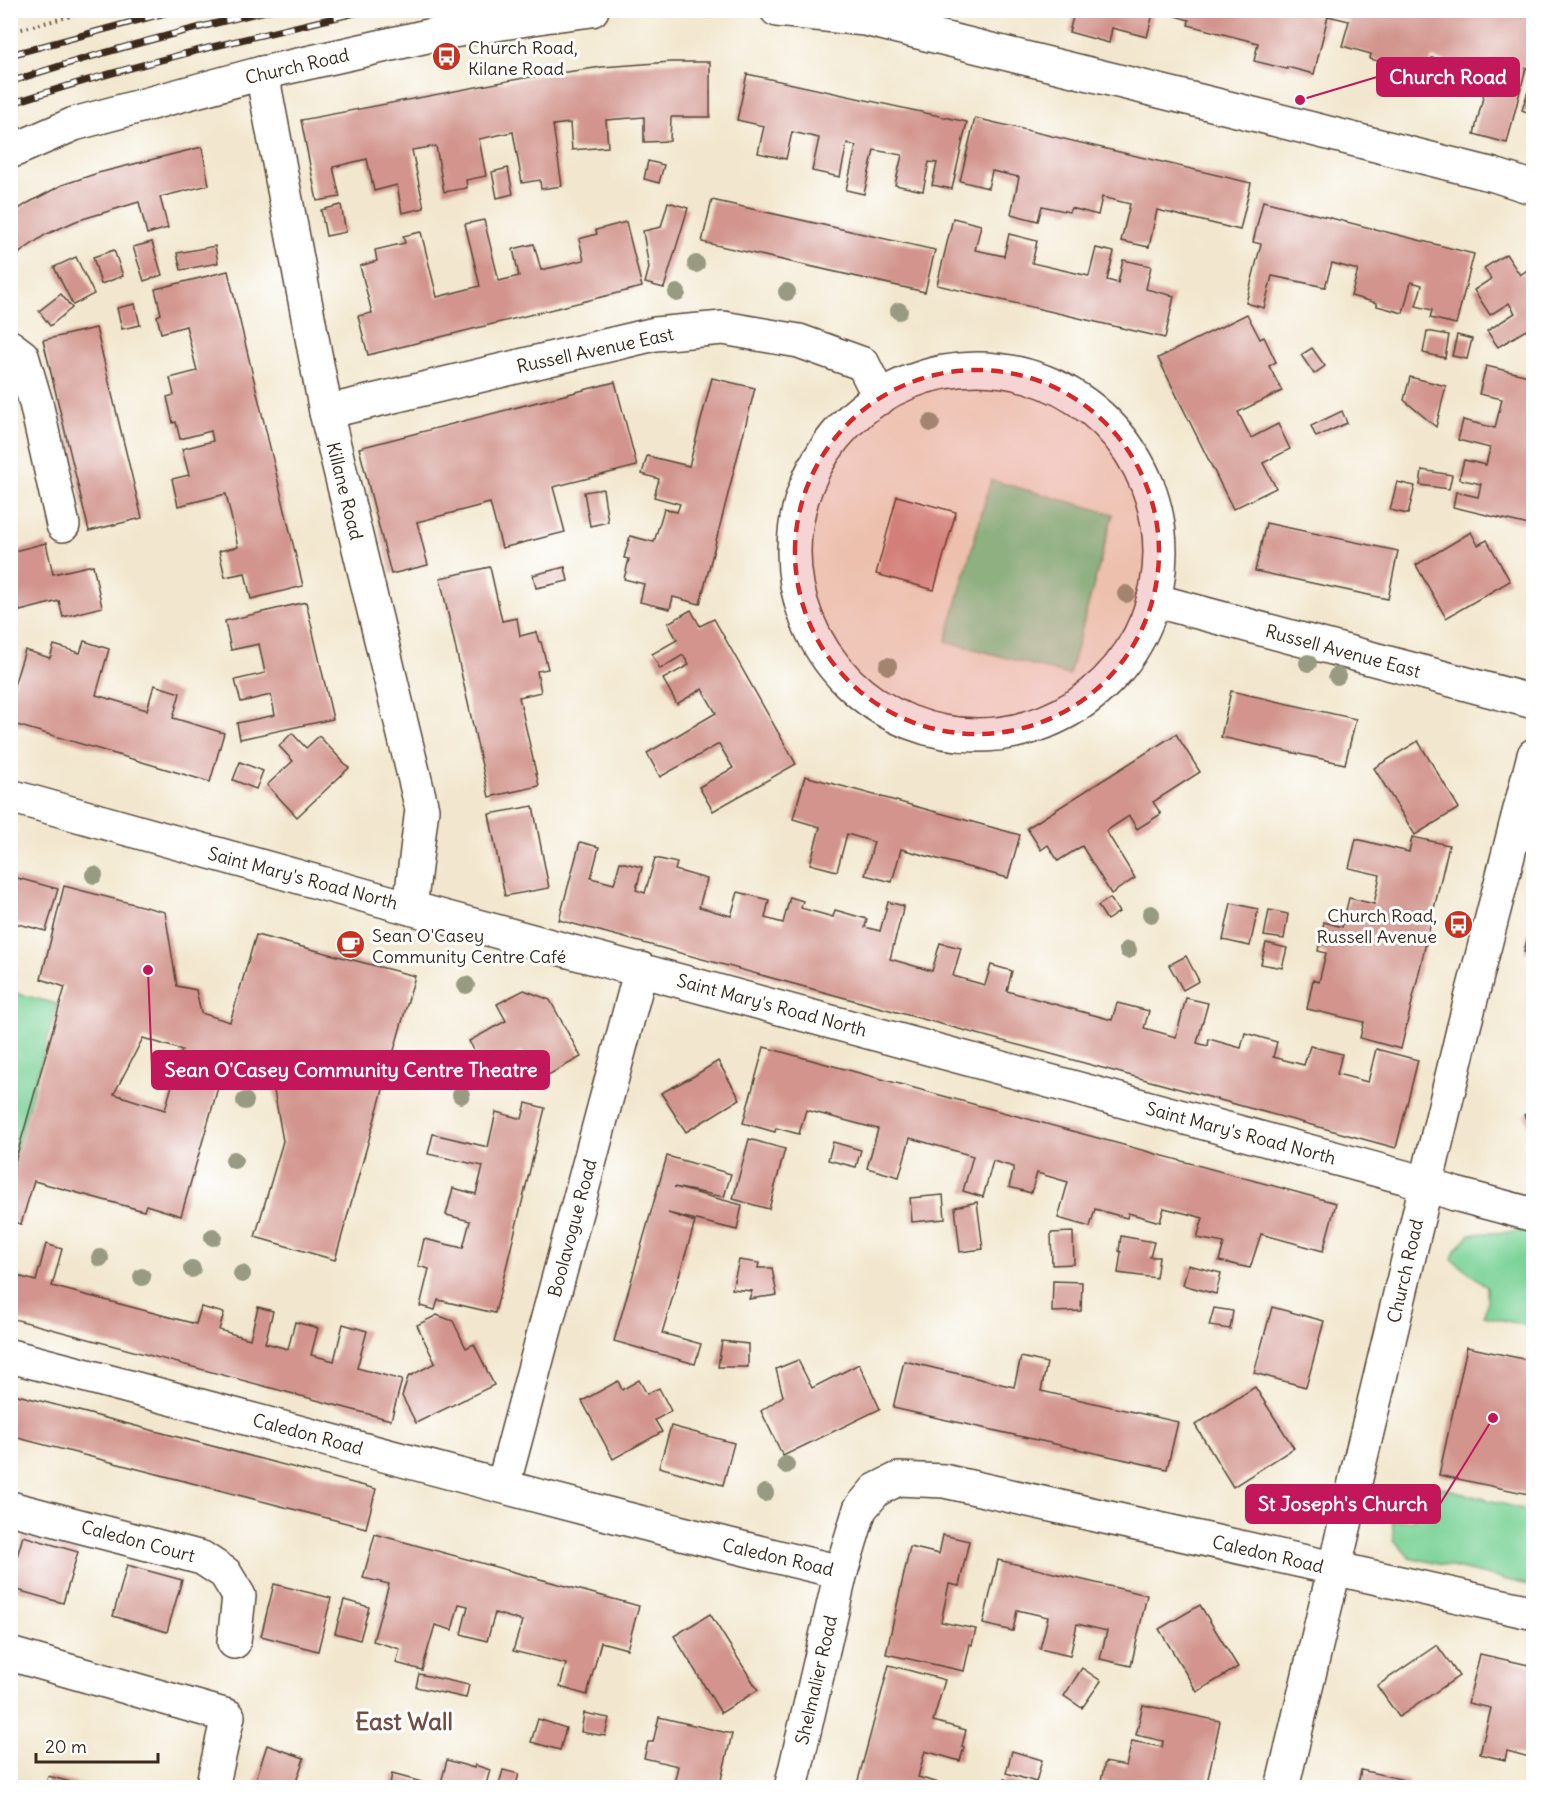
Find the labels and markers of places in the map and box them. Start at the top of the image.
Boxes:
place label: Church Road, Kilane Road [468,36,578,80]
bus stop icon: Church Road, Kilane Road [431,41,463,73]
callout: Church Road [1377,58,1519,96]
place label: Church Road, Russell Avenue [1316,904,1437,948]
bus stop icon: Church Road, Russell Avenue [1442,909,1474,941]
place label: Sean O'Casey Community Centre Café [372,924,566,968]
cafe icon: Sean O'Casey Community Centre Café [335,929,367,961]
callout: Sean O'Casey Community Centre Theatre [152,1051,549,1089]
callout: St Joseph's Church [1246,1485,1440,1523]

